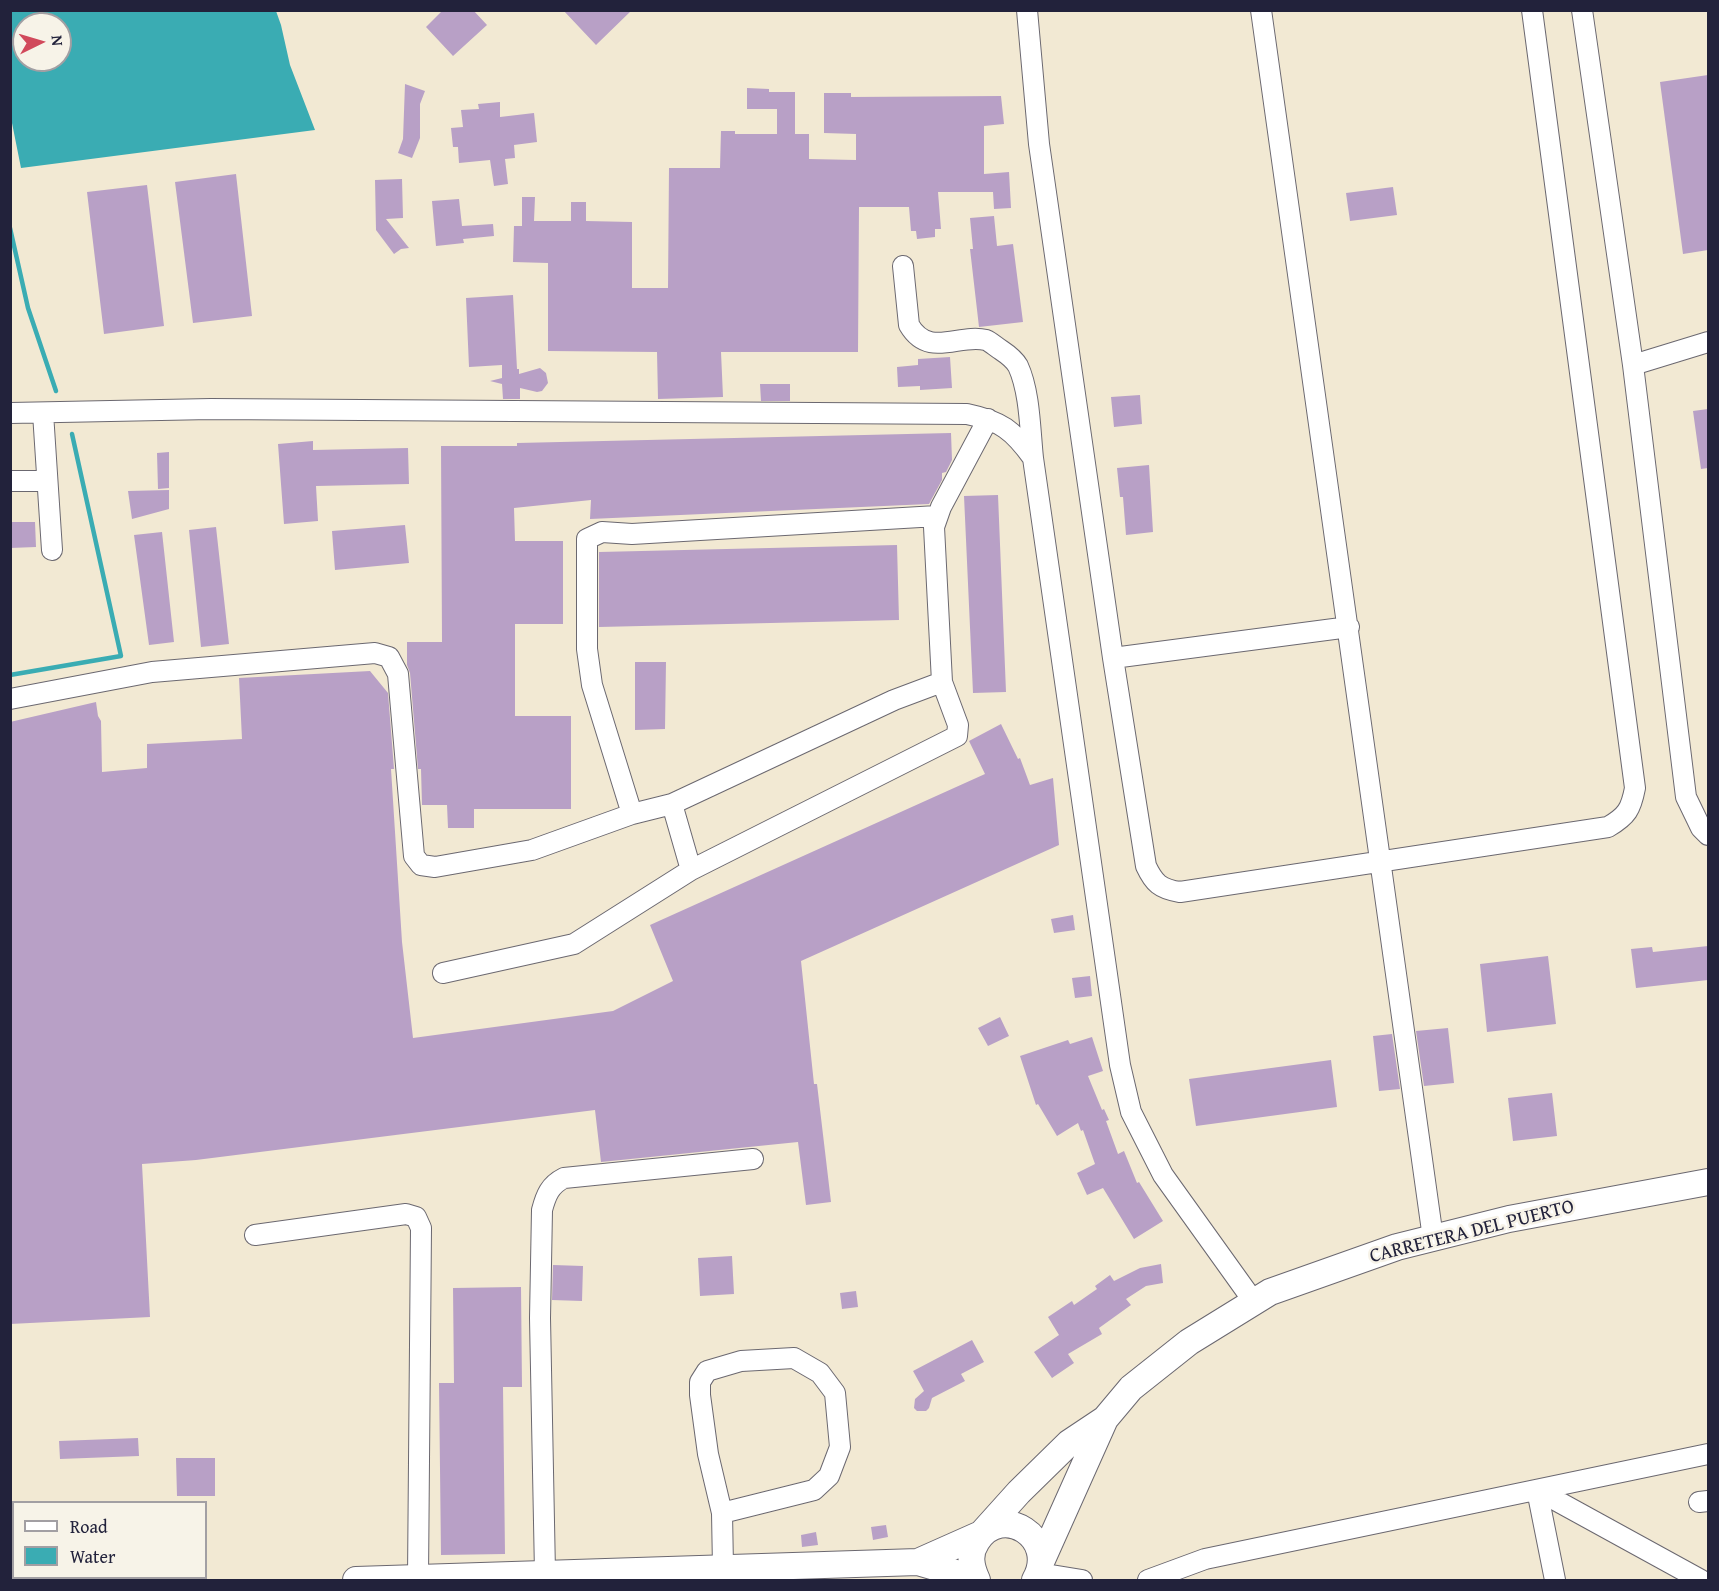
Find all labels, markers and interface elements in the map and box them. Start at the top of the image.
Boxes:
north arrow [12,12,72,72]
text: N [46,34,70,47]
street label: CARRETERA DEL PUERTO [1367,1195,1577,1269]
legend [12,1501,207,1579]
text: Road [70,1513,108,1540]
text: Water [70,1543,115,1570]

